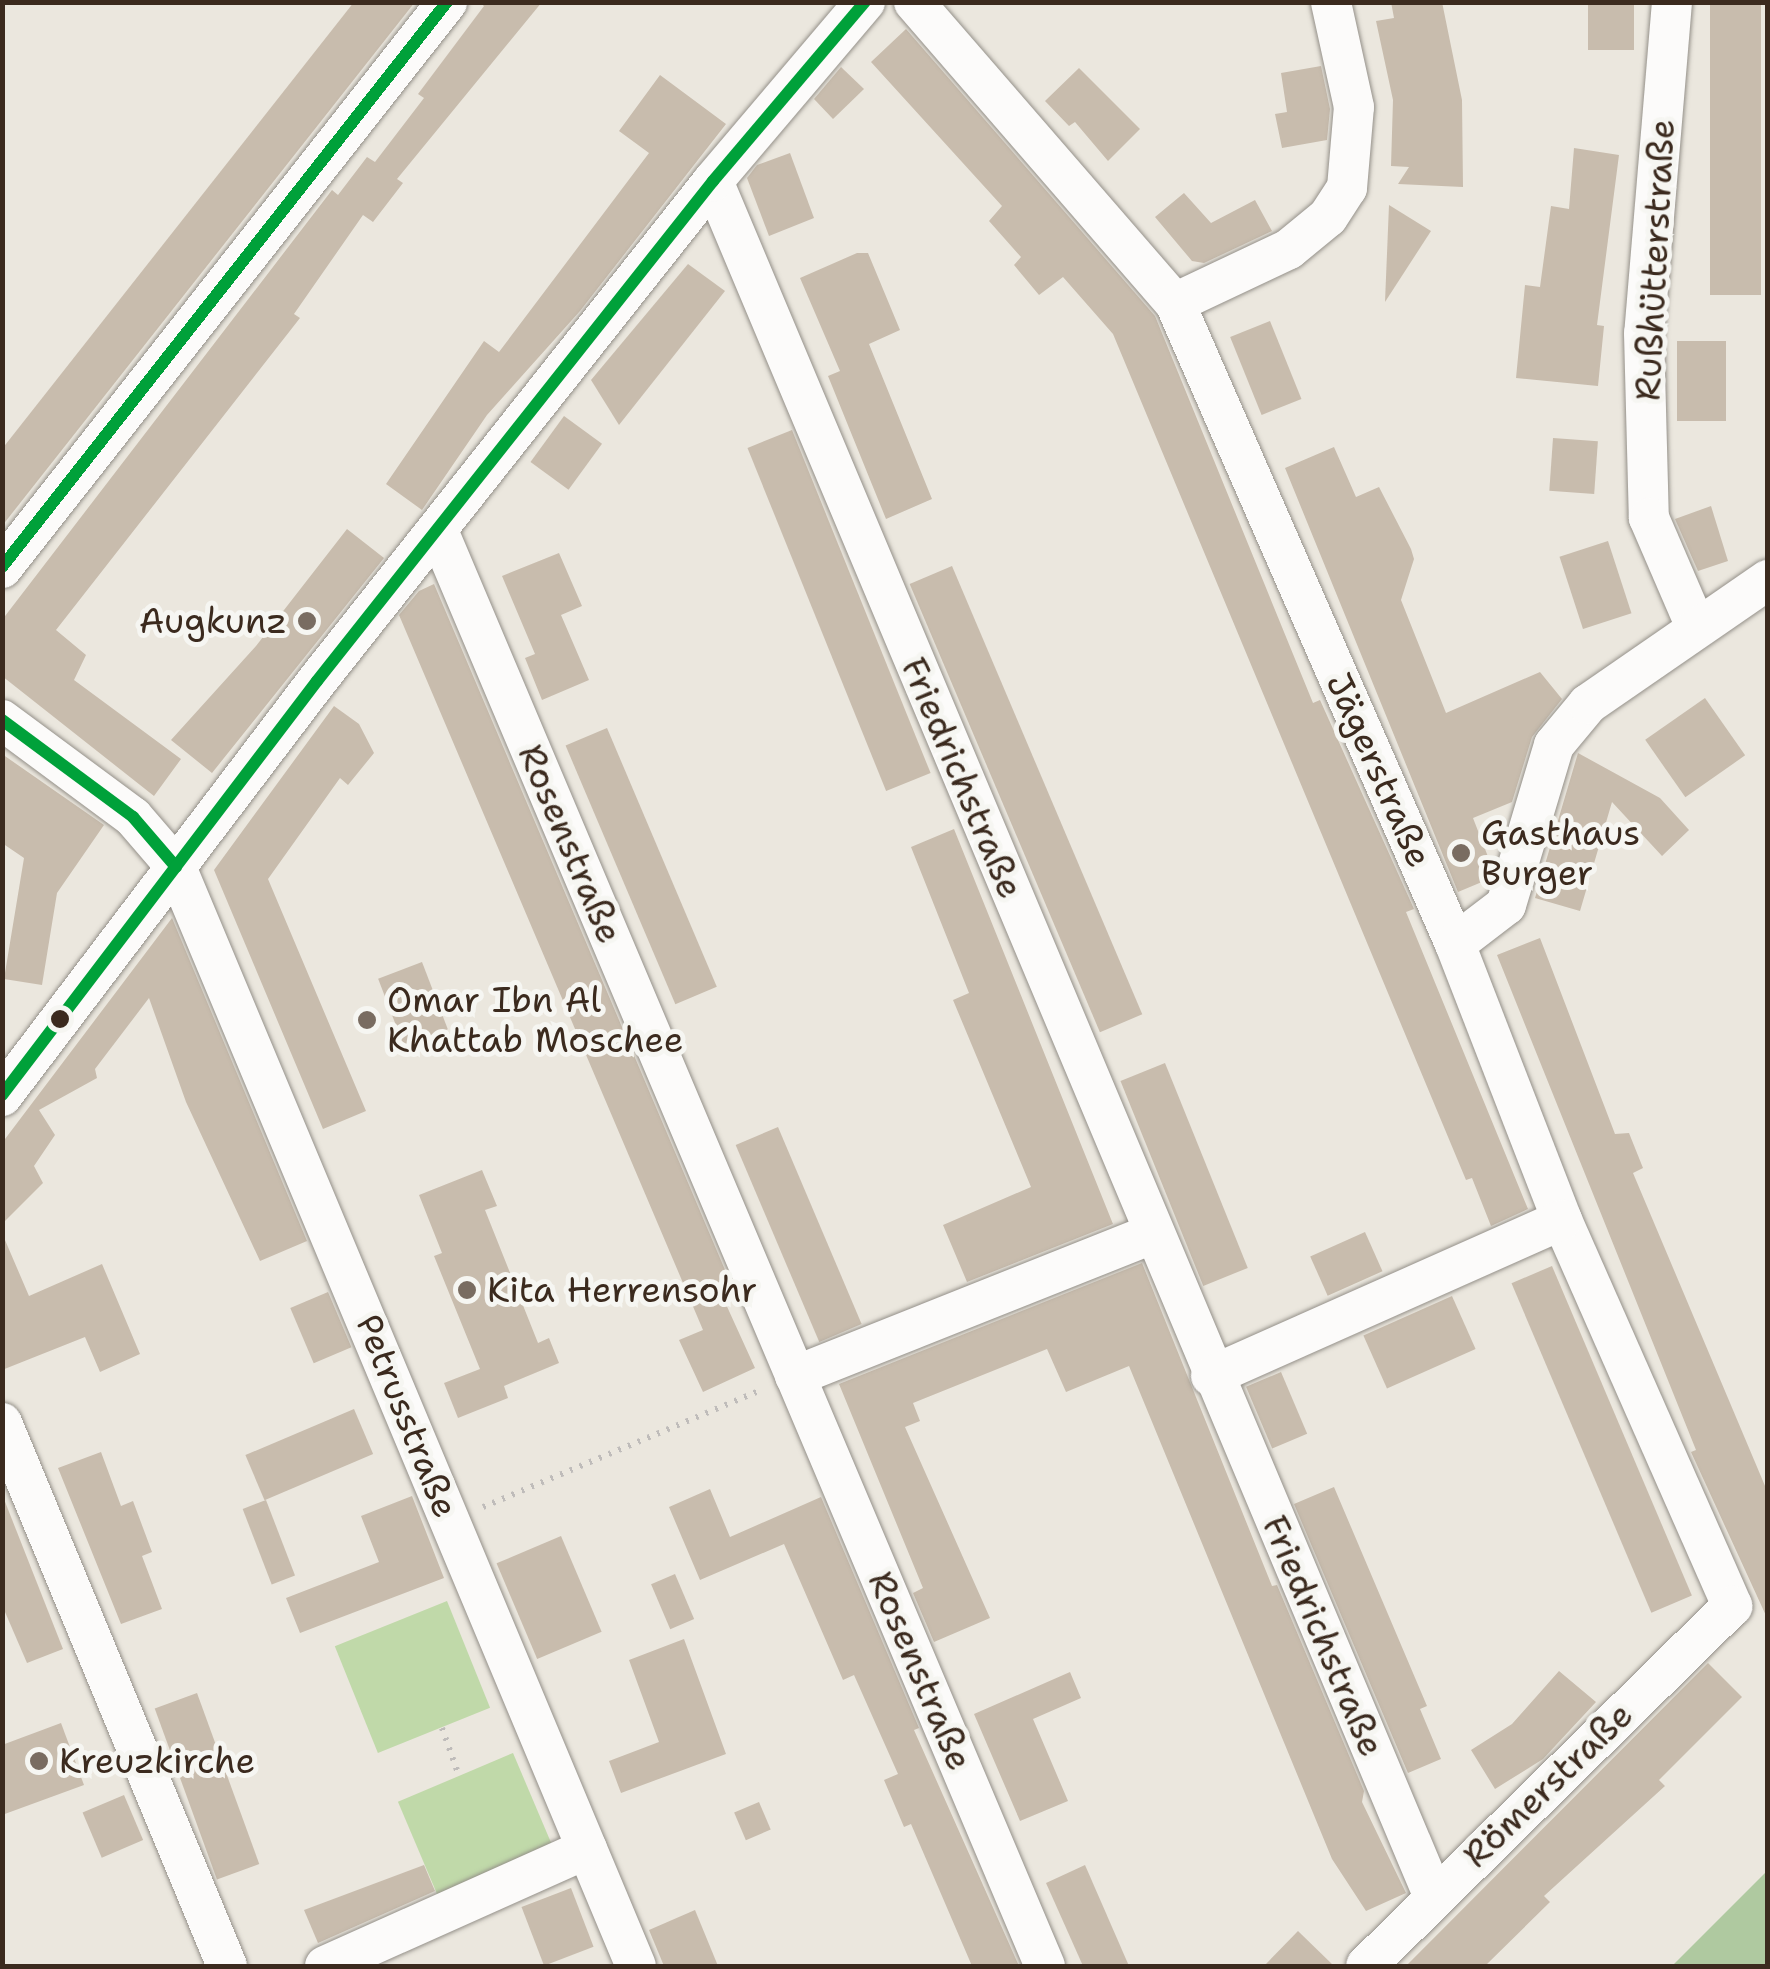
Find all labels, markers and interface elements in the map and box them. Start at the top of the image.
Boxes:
street label: Rußhütterstraße [1627,118,1683,402]
place label: Augkunz [139,600,287,642]
marker: Augkunz [296,610,318,632]
street label: Friedrichstraße [892,651,1032,905]
street label: Jägerstraße [1318,666,1440,874]
street label: Rosenstraße [509,738,631,950]
place label: Gasthaus Burger [1481,812,1640,894]
marker: Gasthaus Burger [1450,842,1472,864]
place label: Omar Ibn Al Khattab Moschee [387,979,684,1061]
unlabelled marker [50,1009,70,1029]
marker: Omar Ibn Al Khattab Moschee [356,1009,378,1031]
place label: Kita Herrensohr [487,1269,757,1311]
marker: Kita Herrensohr [456,1279,478,1301]
street label: Petrusstraße [347,1308,467,1524]
street label: Friedrichstraße [1253,1509,1393,1763]
street label: Rosenstraße [859,1565,981,1777]
street label: Römerstraße [1455,1694,1641,1876]
place label: Kreuzkirche [59,1740,255,1782]
marker: Kreuzkirche [28,1750,50,1772]

